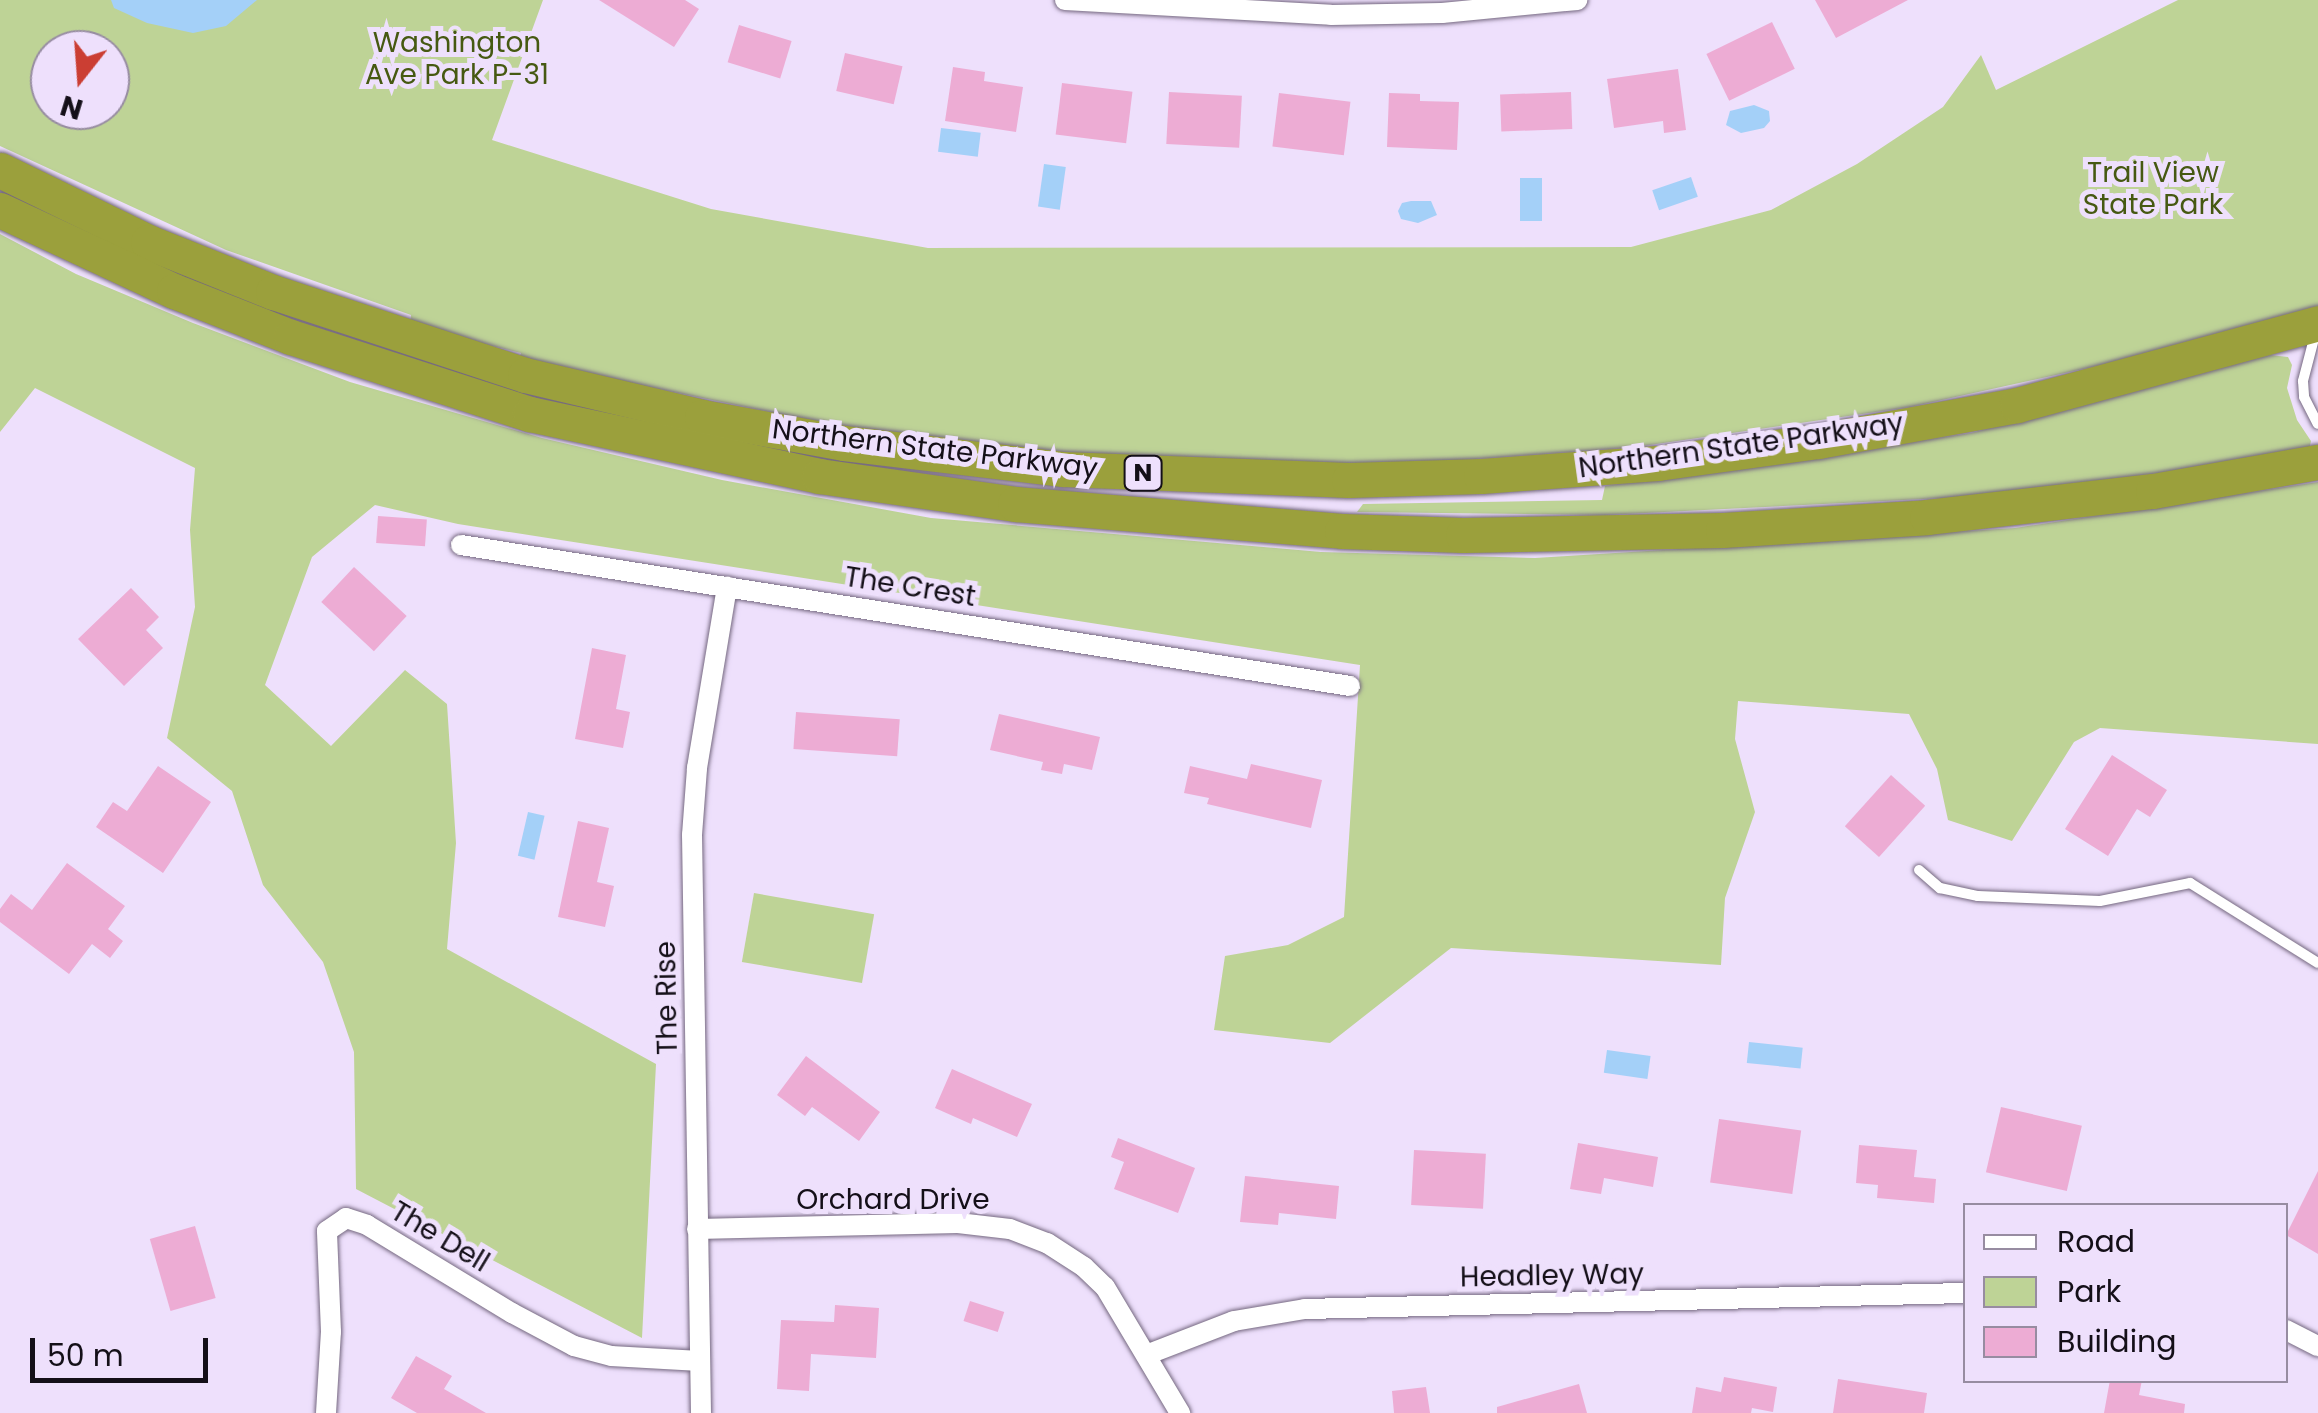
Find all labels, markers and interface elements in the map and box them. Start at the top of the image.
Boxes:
park label: Washington Ave Park P-31 [365,26,549,92]
north arrow [30,30,130,130]
text: N [56,86,87,129]
park label: Trail View State Park [2083,156,2223,222]
street label: Northern State Parkway [1576,407,1906,485]
street label: Northern State Parkway [770,412,1100,486]
road number: N [1123,453,1163,493]
street label: The Crest [842,560,978,614]
street label: The Rise [649,941,685,1055]
street label: Orchard Drive [796,1183,990,1217]
street label: The Dell [385,1195,495,1279]
legend [1963,1203,2288,1383]
text: Road [2057,1220,2135,1263]
street label: Headley Way [1460,1258,1644,1294]
text: Park [2057,1270,2121,1313]
scale bar [35,1318,212,1380]
text: Building [2057,1320,2177,1363]
text: 50 m [47,1334,124,1377]

